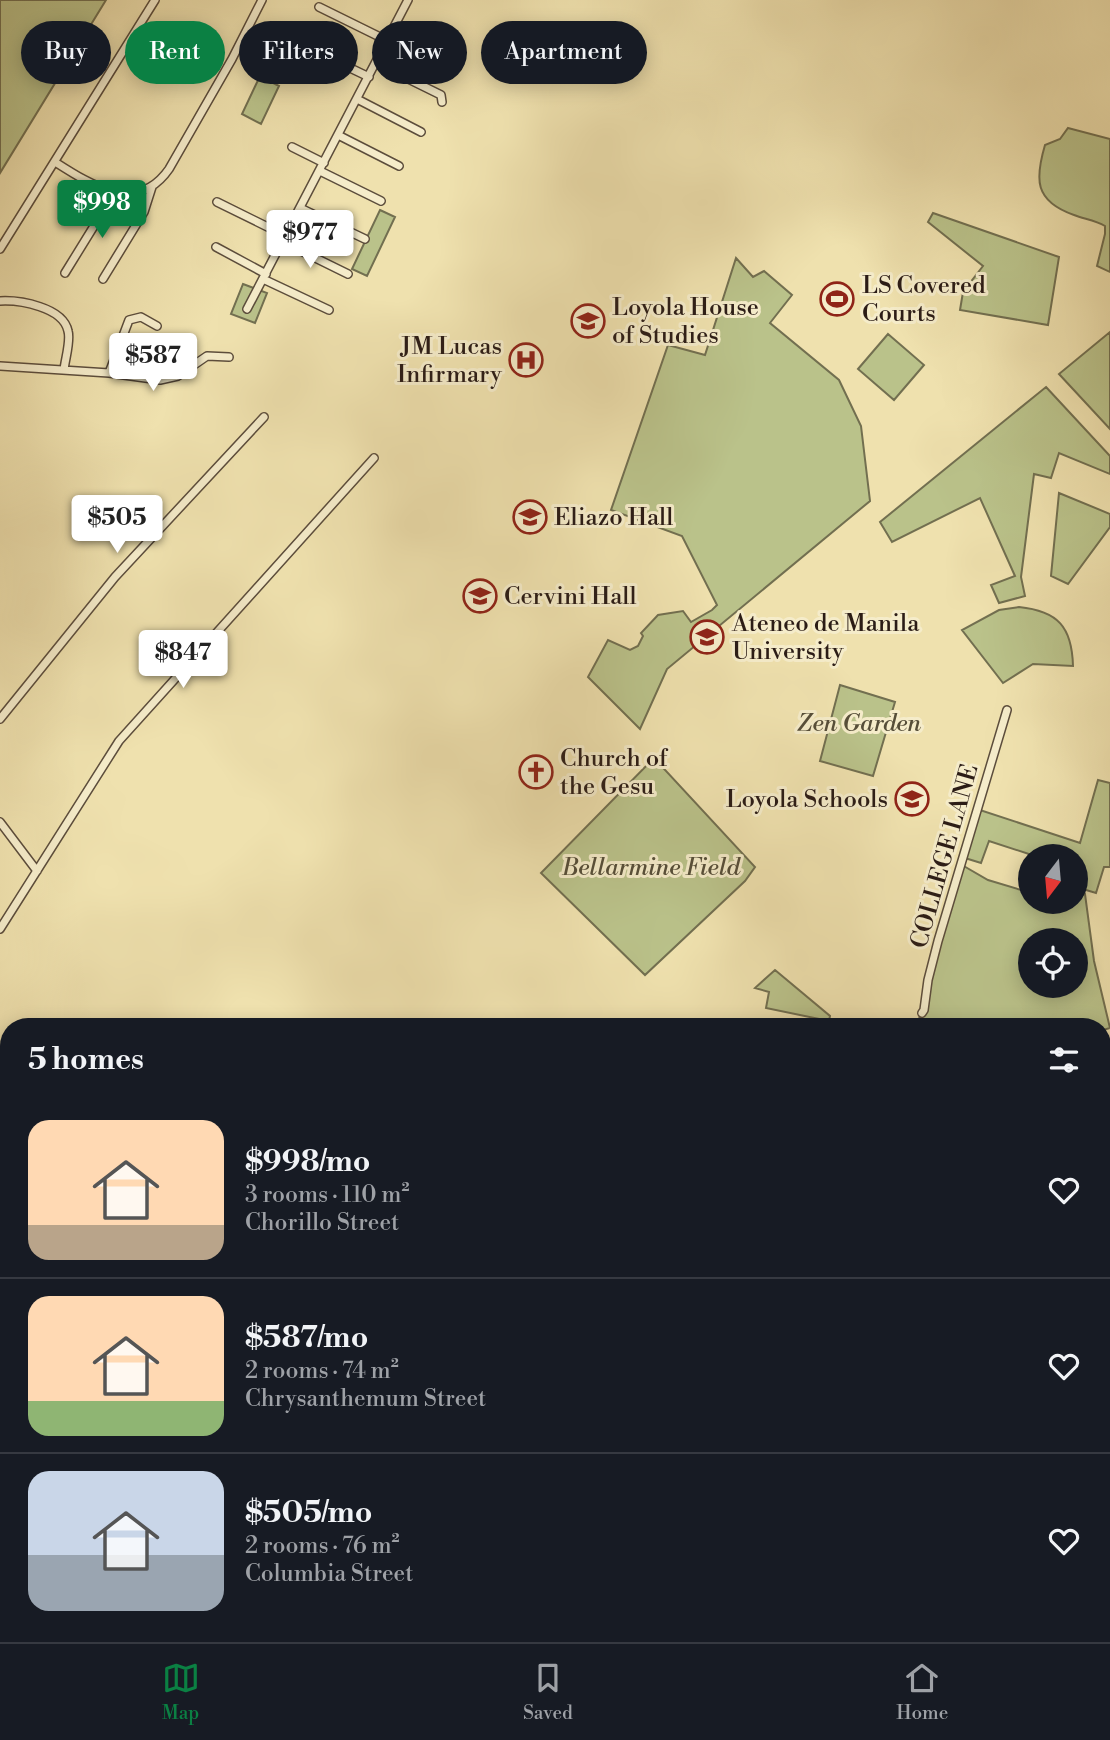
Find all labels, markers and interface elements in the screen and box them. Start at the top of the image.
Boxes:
chip: Buy [21,21,111,84]
chip: Rent [125,21,225,84]
chip: Filters [239,21,358,84]
chip: New [372,21,467,84]
chip: Apartment [481,21,647,84]
pin: $998 [61,180,143,240]
text: $998 [73,189,131,217]
pin: $977 [269,210,351,270]
text: $977 [282,219,338,247]
place label: LS Covered Courts [862,271,986,329]
sports icon: LS Covered Courts [818,280,856,318]
place label: Loyola House of Studies [612,293,759,351]
school or university icon: Loyola House of Studies [569,302,607,340]
place label: JM Lucas Infirmary [397,332,502,390]
pin: $587 [112,334,194,393]
hospital icon: JM Lucas Infirmary [507,341,545,379]
text: $587 [125,342,181,370]
pin: $505 [76,496,158,555]
school or university icon: Eliazo Hall [511,498,549,536]
place label: Eliazo Hall [554,503,673,533]
text: $505 [88,504,146,532]
school or university icon: Cervini Hall [461,577,499,615]
place label: Cervini Hall [504,582,637,612]
place label: Ateneo de Manila University [731,609,920,667]
school or university icon: Ateneo de Manila University [688,618,726,656]
pin: $847 [142,630,224,690]
text: $847 [155,639,211,667]
park label: Zen Garden [797,709,922,739]
place label: Church of the Gesu [560,744,669,802]
church icon: Church of the Gesu [517,753,555,791]
street label: COLLEGE LANE [904,761,986,952]
school or university icon: Loyola Schools [893,780,931,818]
place label: Loyola Schools [726,785,888,815]
north arrow [1018,844,1088,914]
map controls [1018,844,1088,998]
park label: Bellarmine Field [561,853,742,883]
button: locate [1018,928,1088,998]
text: 5 homes [28,1041,144,1079]
icon: filters [1045,1041,1083,1079]
text: $998/mo [245,1143,370,1181]
icon: home [84,1148,168,1232]
icon: heart [1045,1171,1083,1209]
text: 3 rooms · 110 m² [245,1181,409,1209]
text: Chorillo Street [245,1209,399,1237]
text: $587/mo [245,1319,368,1357]
icon: home [84,1324,168,1408]
icon: heart [1045,1347,1083,1385]
text: 2 rooms · 74 m² [245,1357,399,1385]
text: Chrysanthemum Street [245,1385,486,1413]
text: $505/mo [245,1494,373,1532]
icon: home [84,1499,168,1583]
icon: heart [1045,1522,1083,1560]
text: 2 rooms · 76 m² [245,1532,400,1560]
text: Columbia Street [245,1560,413,1588]
tab: Map [162,1659,200,1725]
tab: Saved [523,1659,573,1725]
tab: Home [896,1659,948,1725]

